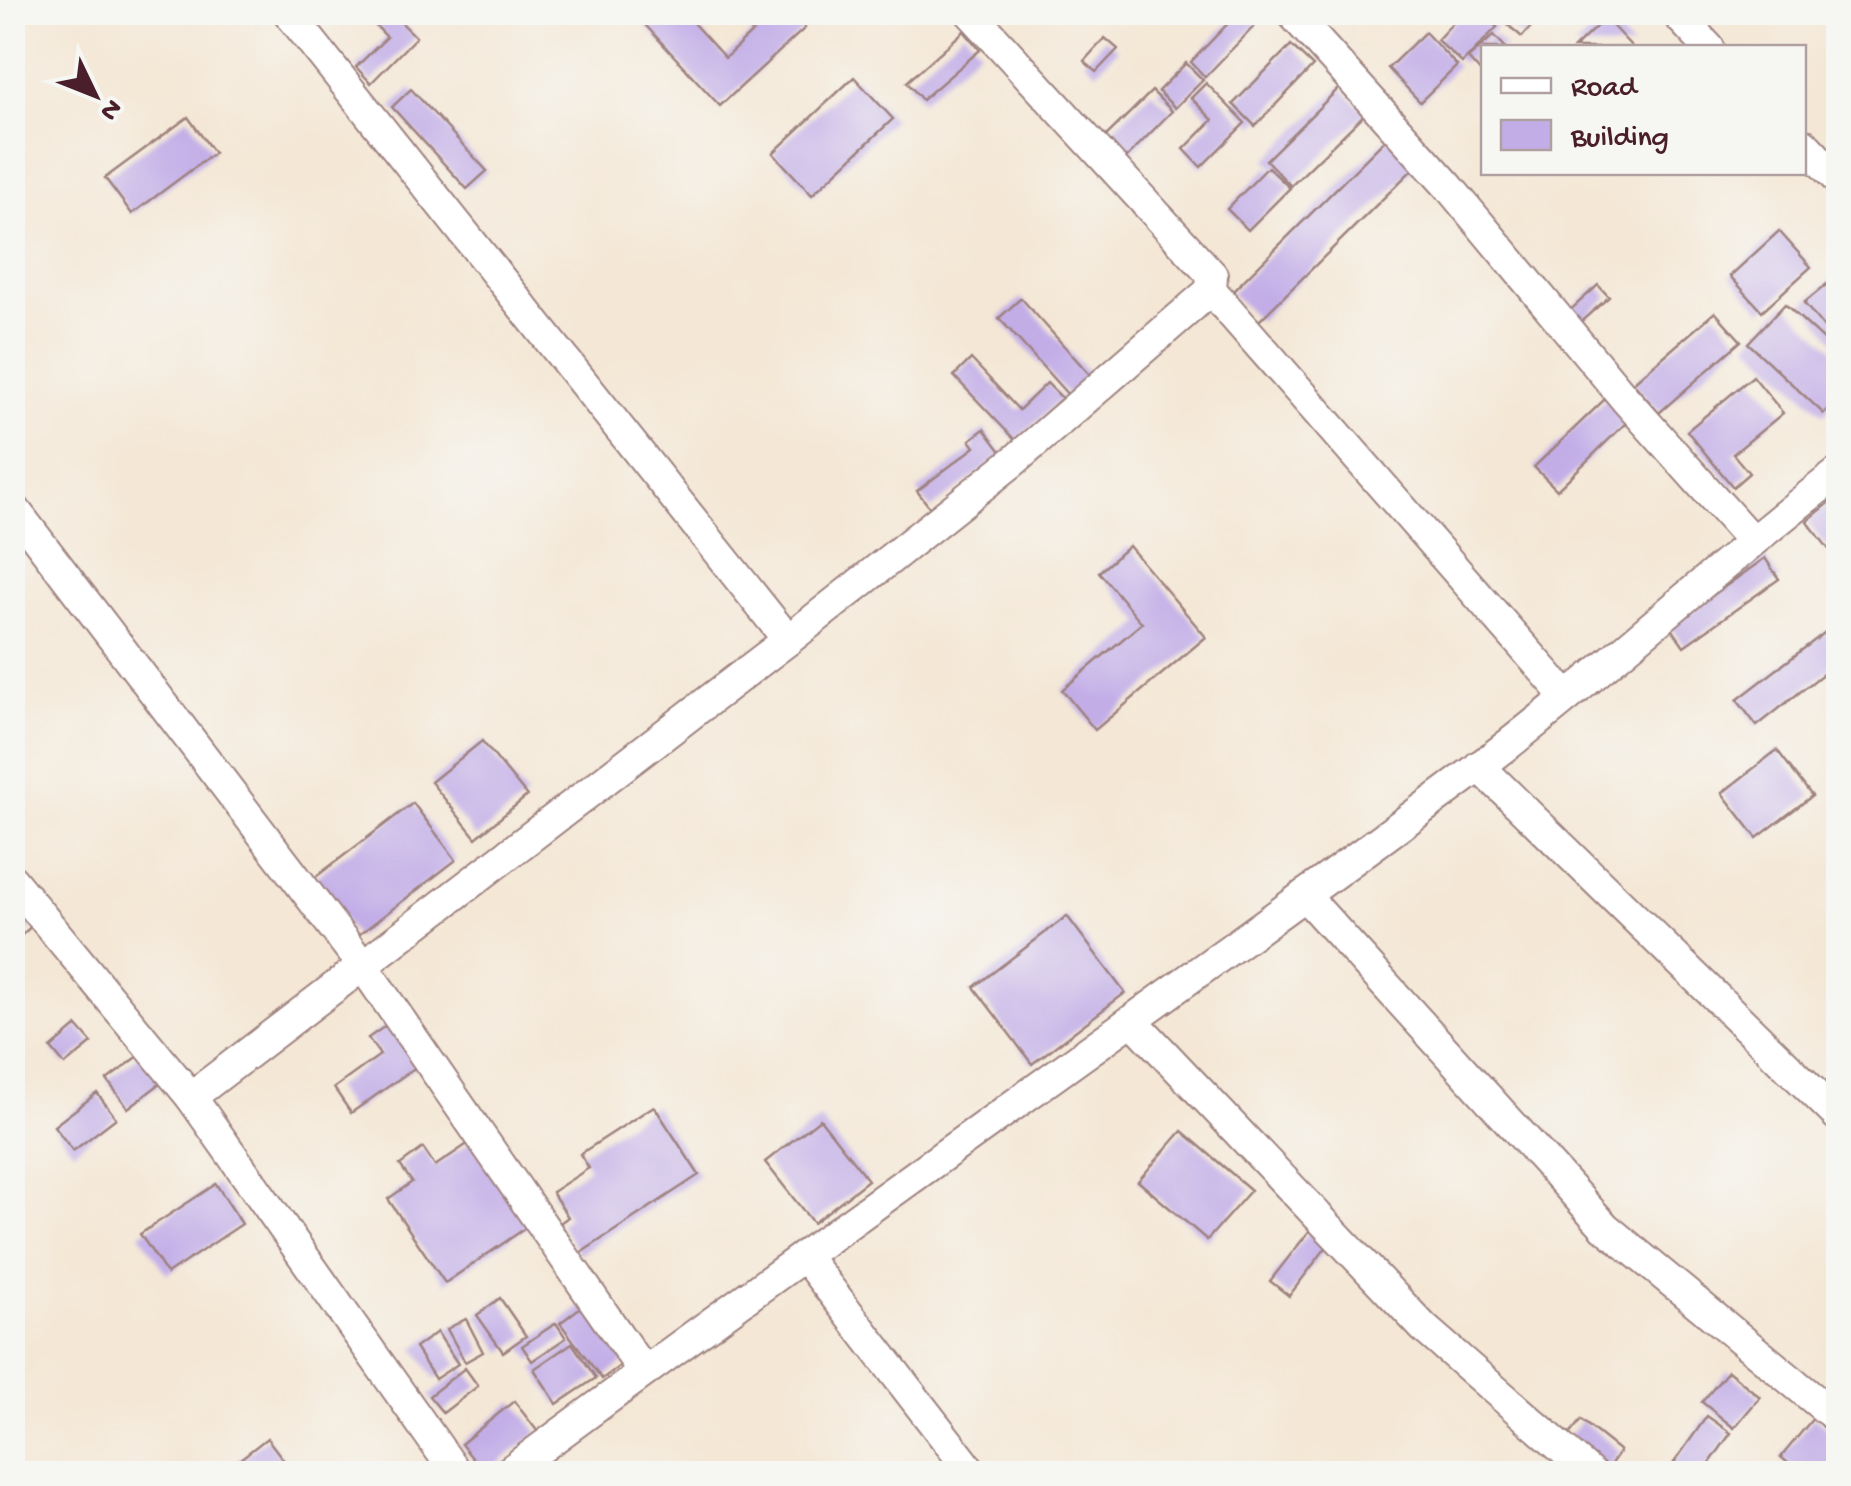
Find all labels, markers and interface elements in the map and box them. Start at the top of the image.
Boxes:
north arrow [45,45,145,145]
legend [1481,45,1806,175]
text: Road [1571,72,1639,107]
text: N [92,91,128,127]
text: Building [1570,122,1669,157]

